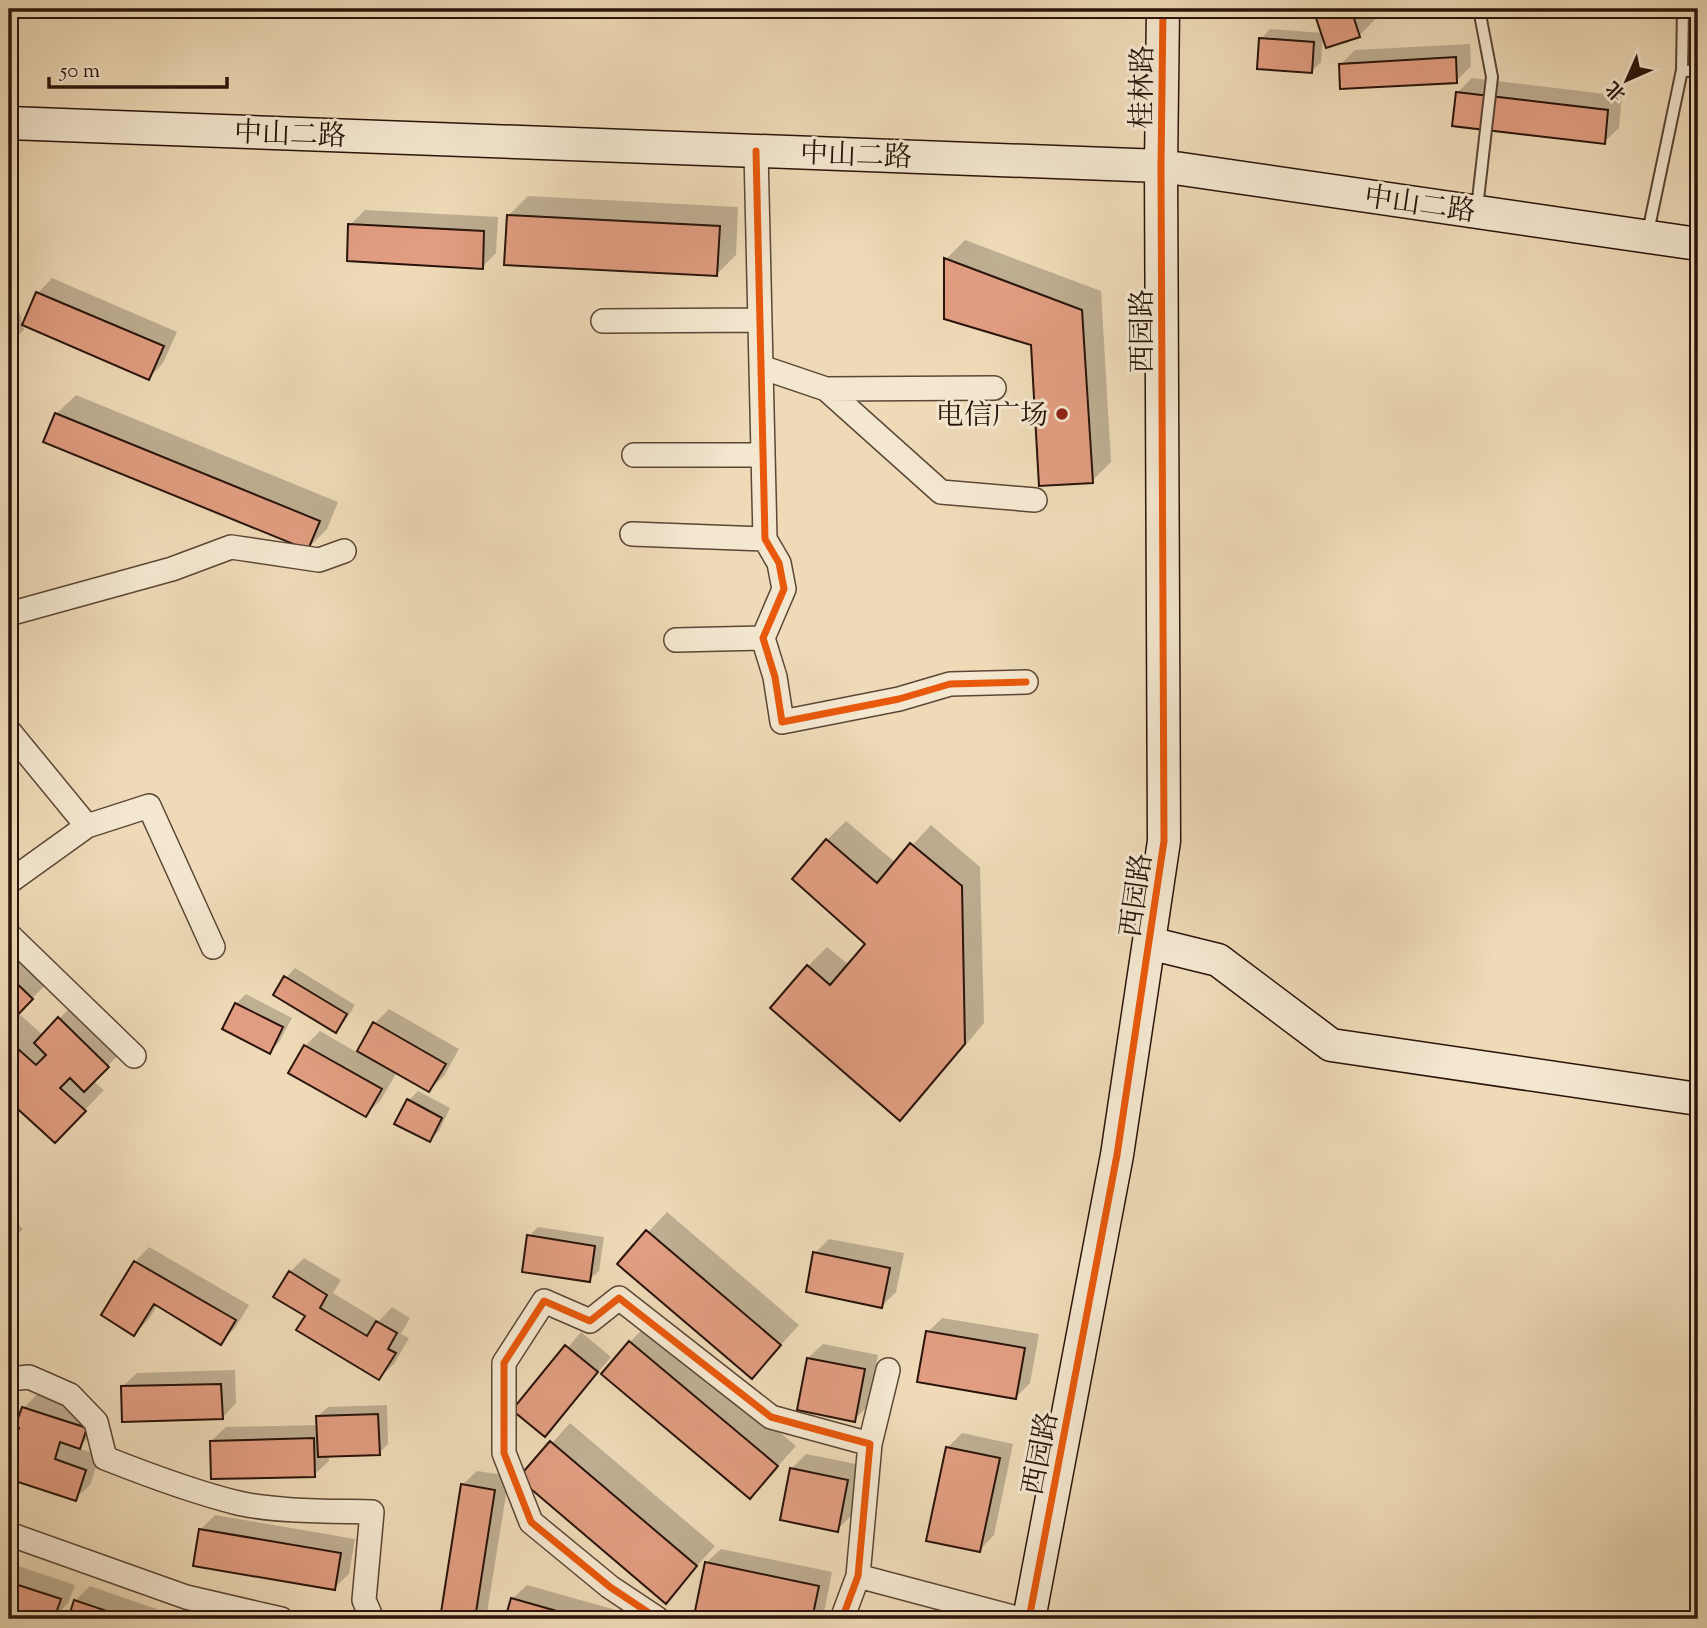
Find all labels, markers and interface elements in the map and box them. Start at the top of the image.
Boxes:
street label: 桂林路 [1123,45,1165,129]
scale bar [49,46,228,90]
north arrow [1592,46,1662,116]
text: 50 m [59,57,100,87]
text: 北 [1600,74,1633,107]
street label: 中山二路 [233,114,347,158]
street label: 中山二路 [799,135,913,179]
street label: 中山二路 [1361,178,1478,234]
street label: 西园路 [1124,289,1164,373]
place label: 电信广场 [936,397,1048,437]
marker: 电信广场 [1054,406,1070,422]
street label: 西园路 [1112,851,1164,940]
street label: 西园路 [1014,1409,1070,1499]

